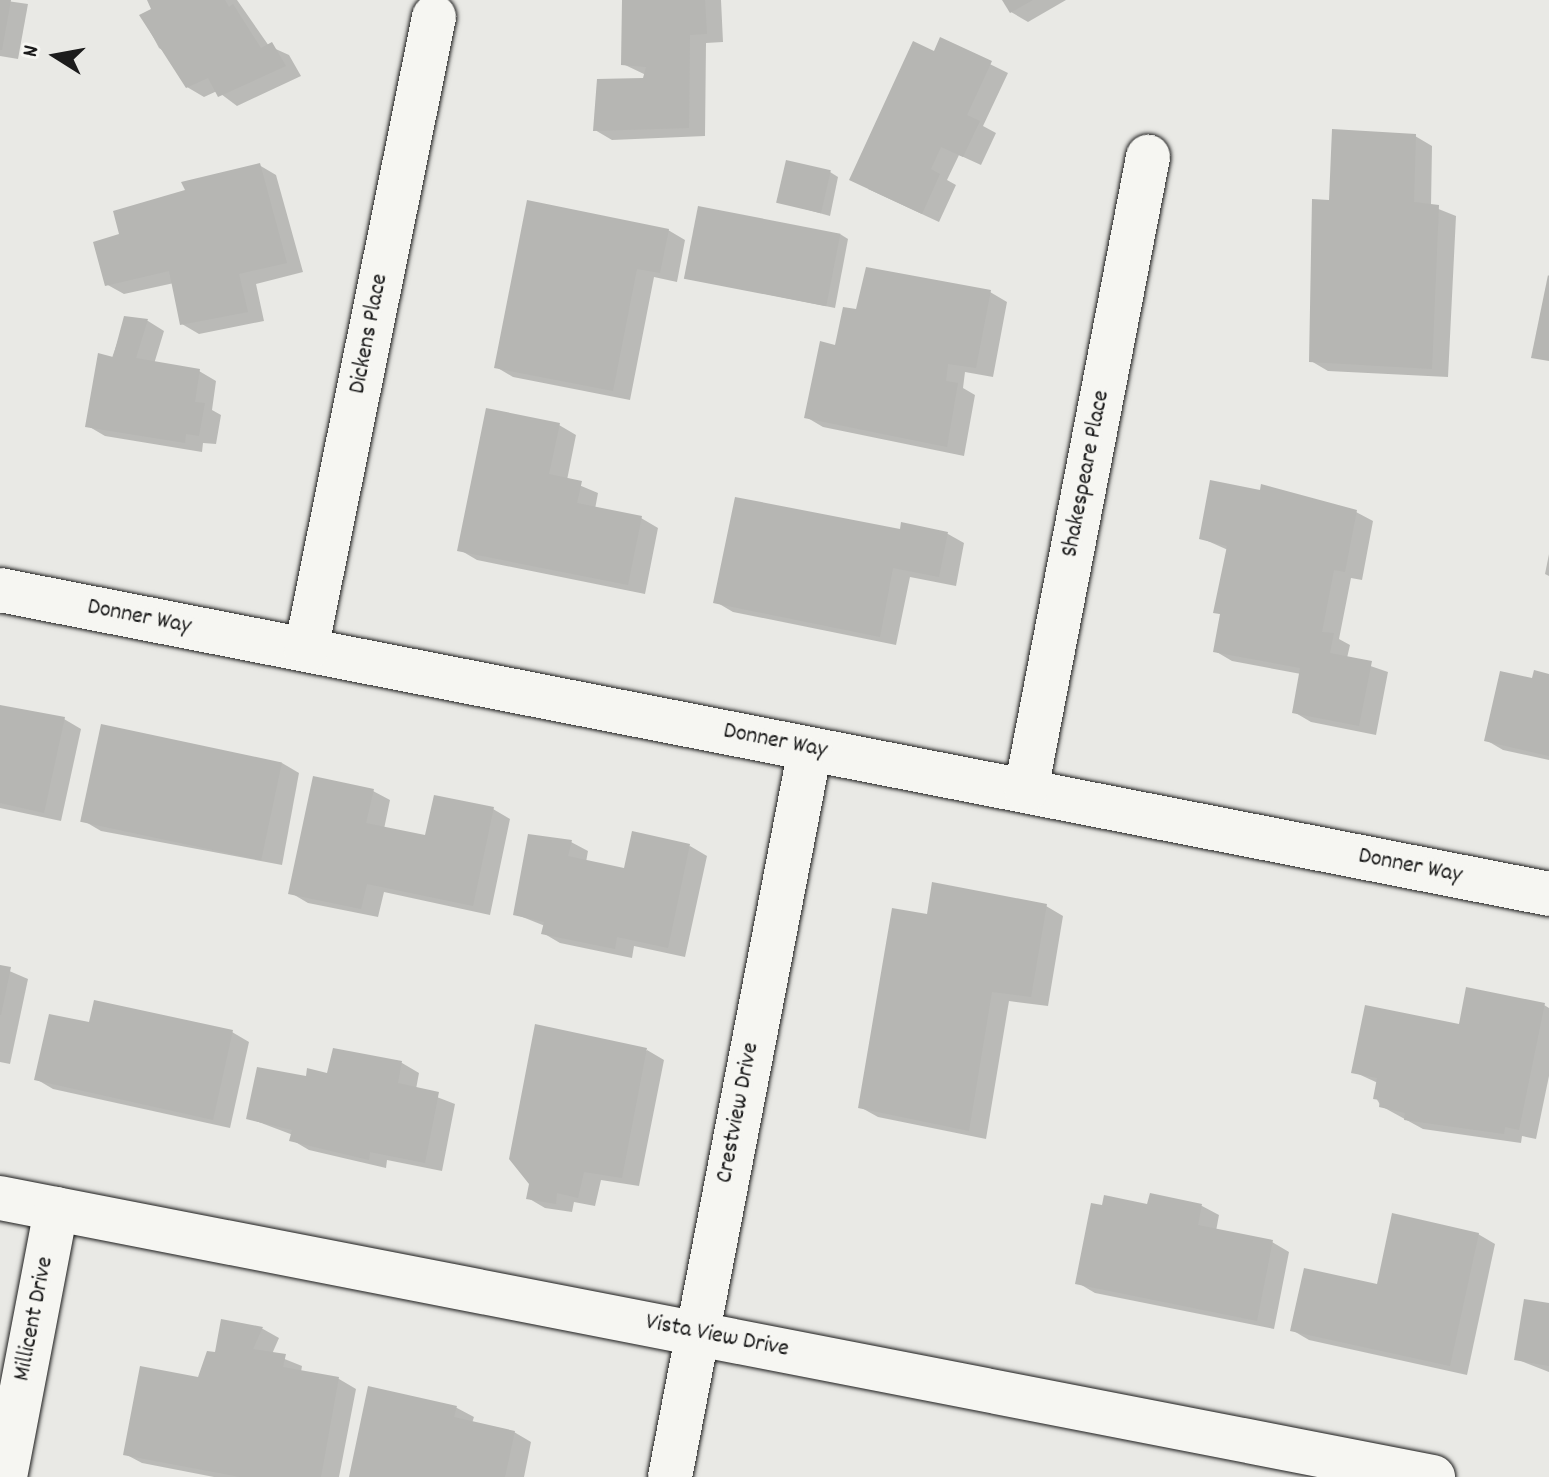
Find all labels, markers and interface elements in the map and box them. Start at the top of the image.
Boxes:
north arrow [16,16,96,96]
text: N [16,43,48,60]
street label: Dickens Place [344,272,396,396]
street label: Shakespeare Place [1057,388,1117,560]
street label: Donner Way [85,594,193,642]
street label: Donner Way [721,718,829,766]
street label: Donner Way [1356,843,1464,891]
street label: Crestview Drive [711,1040,767,1186]
street label: Millicent Drive [9,1254,61,1384]
street label: Vista View Drive [643,1309,791,1365]

